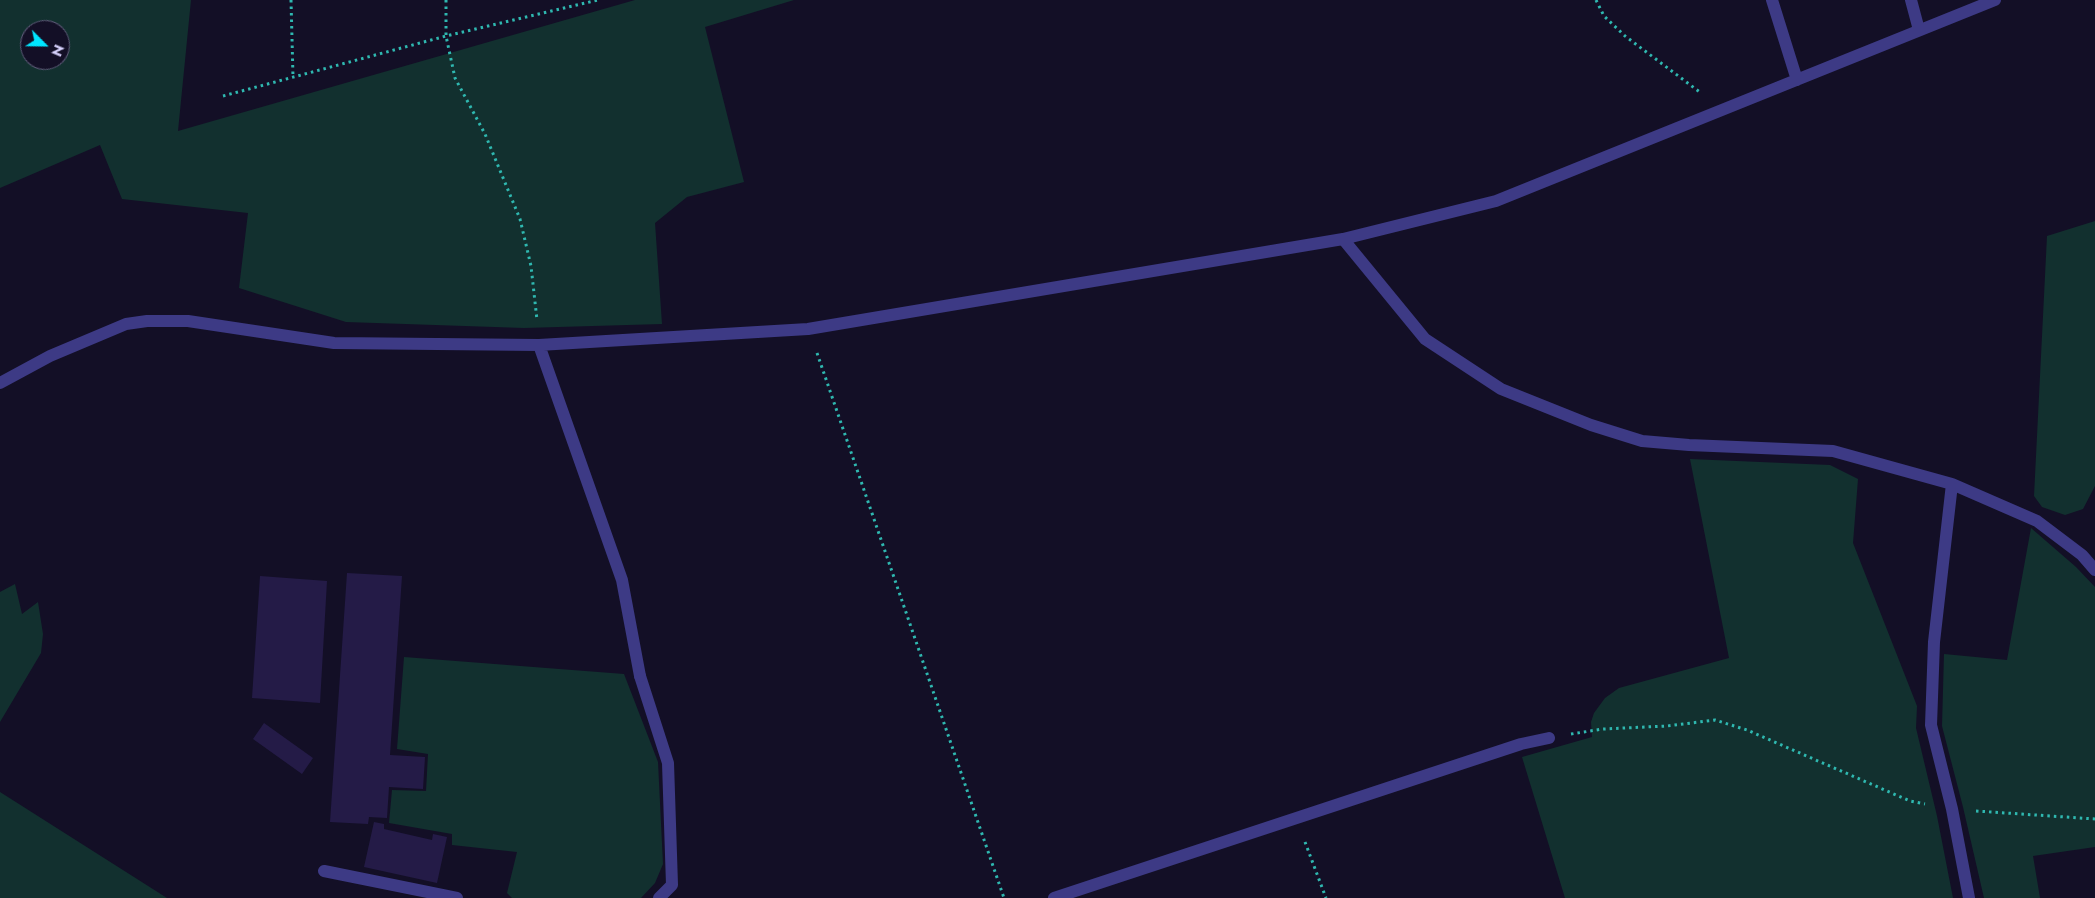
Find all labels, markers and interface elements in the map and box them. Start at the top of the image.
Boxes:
north arrow [20,20,70,70]
text: N [47,41,69,59]

